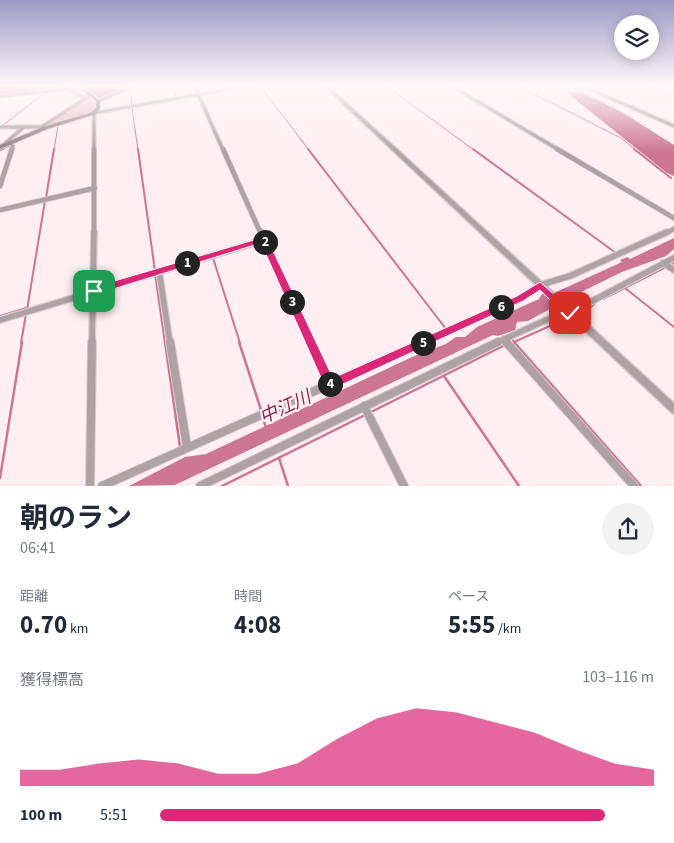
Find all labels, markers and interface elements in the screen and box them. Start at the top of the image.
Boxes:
map controls [614,15,659,60]
button: layers [614,15,659,60]
pin: 2 [252,230,278,254]
text: 2 [262,232,269,252]
pin: 1 [174,250,200,276]
text: 1 [184,253,191,273]
pin [73,270,115,312]
icon: arrive [80,277,108,305]
pin: 3 [280,290,304,314]
text: 3 [289,292,296,312]
pin [549,292,591,334]
pin: 6 [488,294,514,320]
text: 6 [498,297,505,317]
icon: check [556,299,584,327]
pin: 5 [410,330,436,356]
text: 5 [420,333,427,353]
pin: 4 [318,372,342,396]
text: 4 [327,374,334,394]
water label: 中江川 [255,384,317,430]
text: 朝のラン [20,498,132,538]
button: share [602,503,654,555]
text: 06:41 [20,537,56,559]
text: 距離 [20,587,48,607]
text: 時間 [234,587,262,607]
text: ペース [448,587,489,607]
text: 0.70 [20,607,67,643]
text: 4:08 [234,607,281,643]
text: 5:55 [448,607,495,643]
text: km [67,619,88,639]
text: /km [495,619,521,639]
text: 103–116 m [582,666,654,688]
text: 獲得標高 [20,669,84,691]
text: 100 m [20,804,62,826]
text: 5:51 [100,804,128,826]

